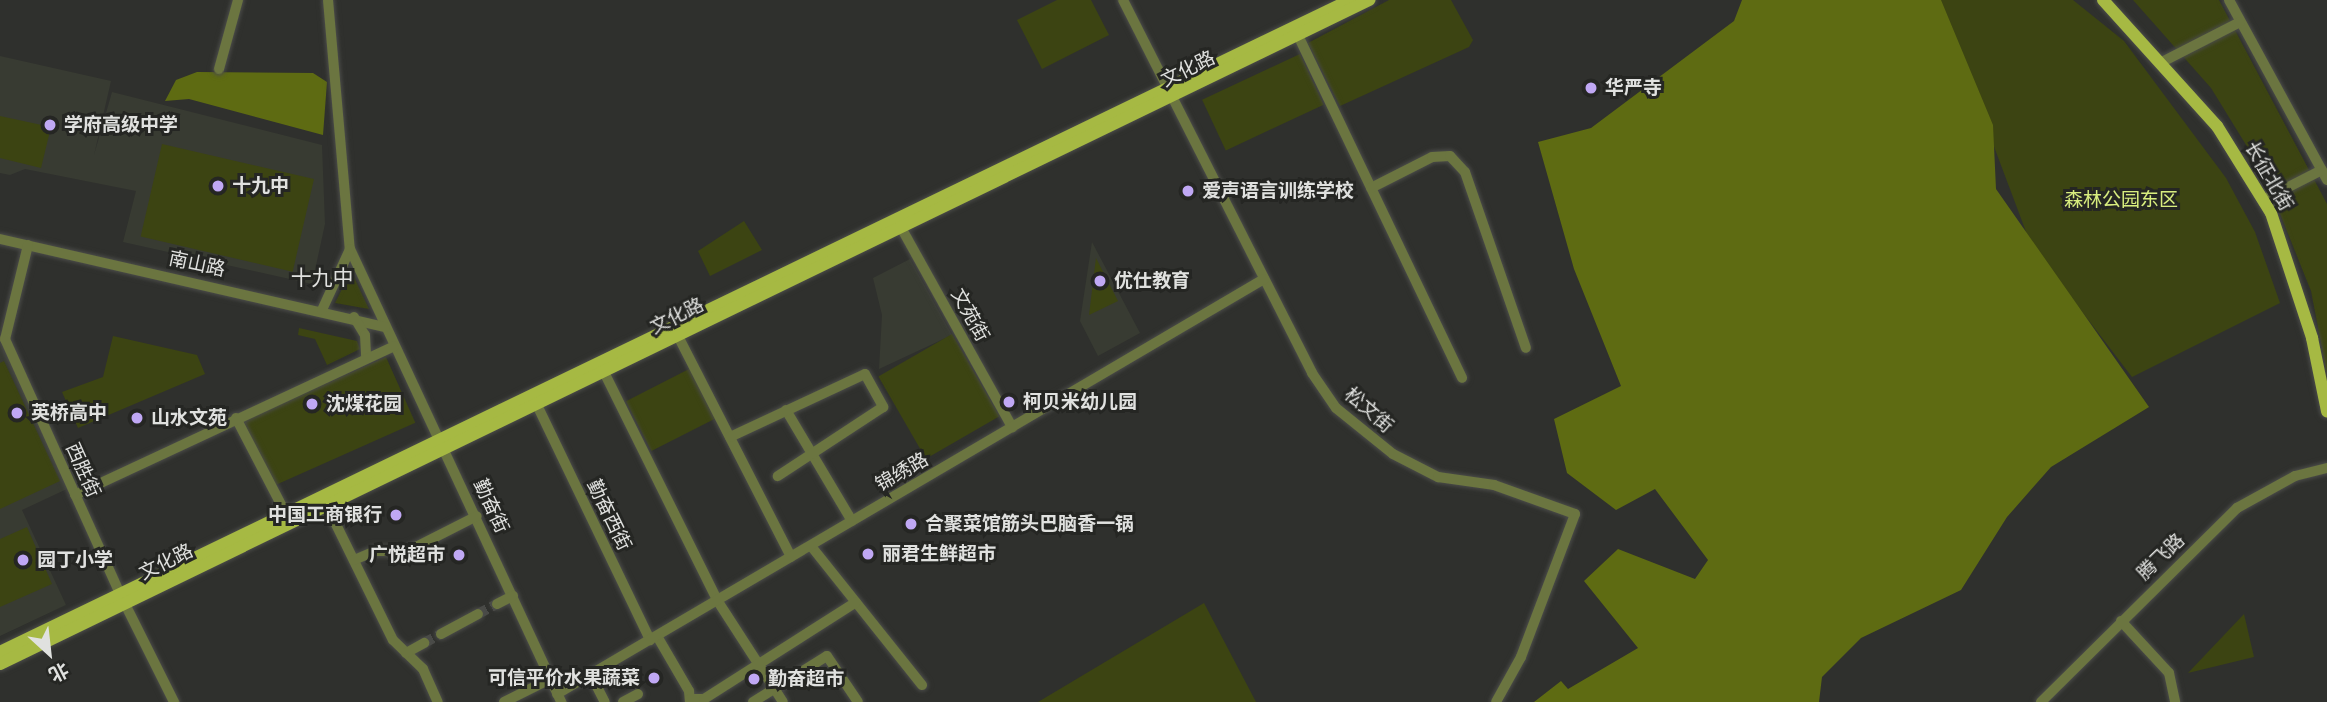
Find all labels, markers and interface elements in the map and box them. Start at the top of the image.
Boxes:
street label: 文化路 [1157,46,1219,92]
place label: 华严寺 [1605,77,1662,99]
marker: 华严寺 [1583,80,1599,96]
place label: 学府高级中学 [64,114,178,136]
marker: 学府高级中学 [42,117,58,133]
street label: 长征北街 [2240,137,2298,215]
place label: 十九中 [232,175,289,197]
marker: 十九中 [210,178,226,194]
place label: 爱声语言训练学校 [1202,180,1354,202]
marker: 爱声语言训练学校 [1180,183,1196,199]
park label: 森林公园东区 [2064,189,2178,211]
street label: 南山路 [167,247,227,281]
district label: 十九中 [291,265,353,291]
place label: 优仕教育 [1114,270,1190,292]
marker: 优仕教育 [1092,273,1108,289]
street label: 文苑街 [946,285,994,345]
street label: 文化路 [646,293,708,339]
street label: 松文街 [1340,383,1398,437]
place label: 柯贝米幼儿园 [1023,391,1137,413]
place label: 沈煤花园 [326,393,402,415]
marker: 柯贝米幼儿园 [1001,394,1017,410]
marker: 沈煤花园 [304,396,320,412]
place label: 英桥高中 [31,402,107,424]
marker: 英桥高中 [9,405,25,421]
place label: 山水文苑 [151,407,227,429]
marker: 山水文苑 [129,410,145,426]
street label: 西胜街 [61,439,105,501]
street label: 锦绣路 [872,448,932,496]
street label: 勤奋街 [469,475,513,537]
street label: 勤奋西街 [582,476,636,554]
place label: 中国工商银行 [268,504,382,526]
marker: 中国工商银行 [388,507,404,523]
place label: 合聚菜馆筋头巴脑香一锅 [925,513,1134,535]
marker: 合聚菜馆筋头巴脑香一锅 [903,516,919,532]
street label: 腾飞路 [2133,529,2189,585]
street label: 文化路 [135,539,197,585]
place label: 丽君生鲜超市 [882,543,996,565]
place label: 广悦超市 [369,544,445,566]
marker: 丽君生鲜超市 [860,546,876,562]
marker: 广悦超市 [451,547,467,563]
place label: 园丁小学 [37,549,113,571]
marker: 园丁小学 [15,552,31,568]
north arrow [14,618,84,688]
text: 北 [45,658,72,687]
place label: 可信平价水果蔬菜 [488,667,640,689]
place label: 勤奋超市 [768,668,844,690]
marker: 可信平价水果蔬菜 [646,670,662,686]
marker: 勤奋超市 [746,671,762,687]

